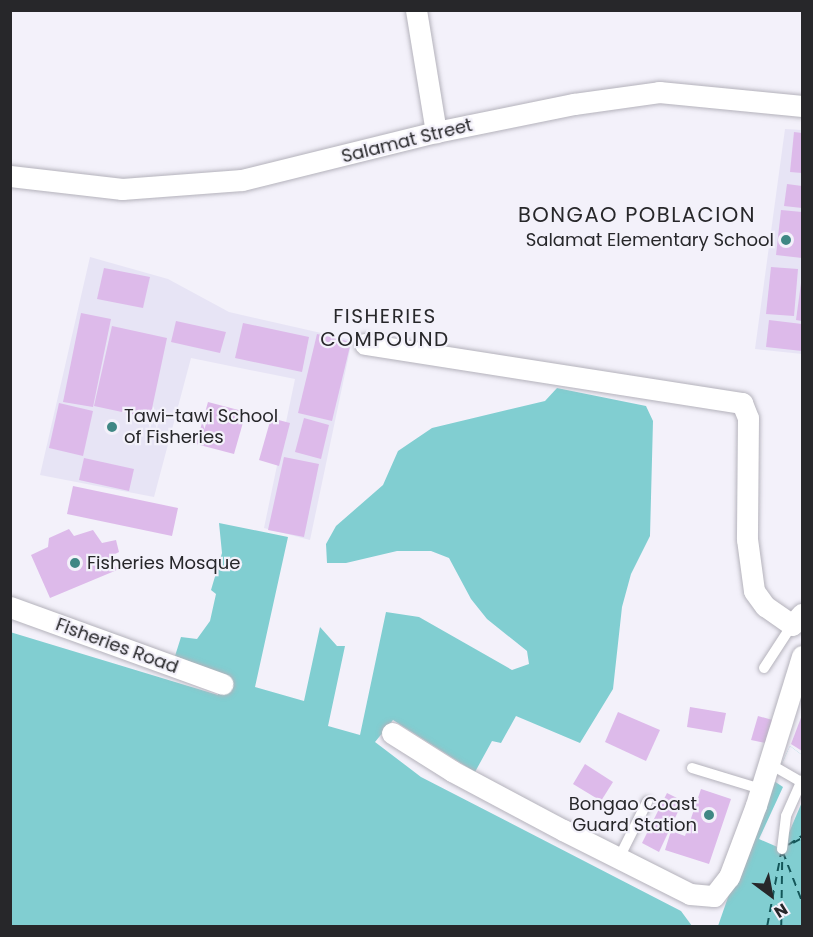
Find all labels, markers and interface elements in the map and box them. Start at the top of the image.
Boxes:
street label: Salamat Street [339,114,475,168]
district label: BONGAO POBLACION [518,202,756,228]
place label: Salamat Elementary School [526,229,774,251]
marker: Salamat Elementary School [779,233,793,247]
district label: FISHERIES COMPOUND [320,305,450,352]
place label: Tawi-tawi School of Fisheries [124,406,278,448]
marker: Tawi-tawi School of Fisheries [105,420,119,434]
place label: Fisheries Mosque [87,552,240,574]
marker: Fisheries Mosque [68,556,82,570]
street label: Fisheries Road [53,614,181,678]
place label: Bongao Coast Guard Station [569,794,697,836]
marker: Bongao Coast Guard Station [702,808,716,822]
north arrow [741,865,801,925]
text: N [770,898,792,924]

